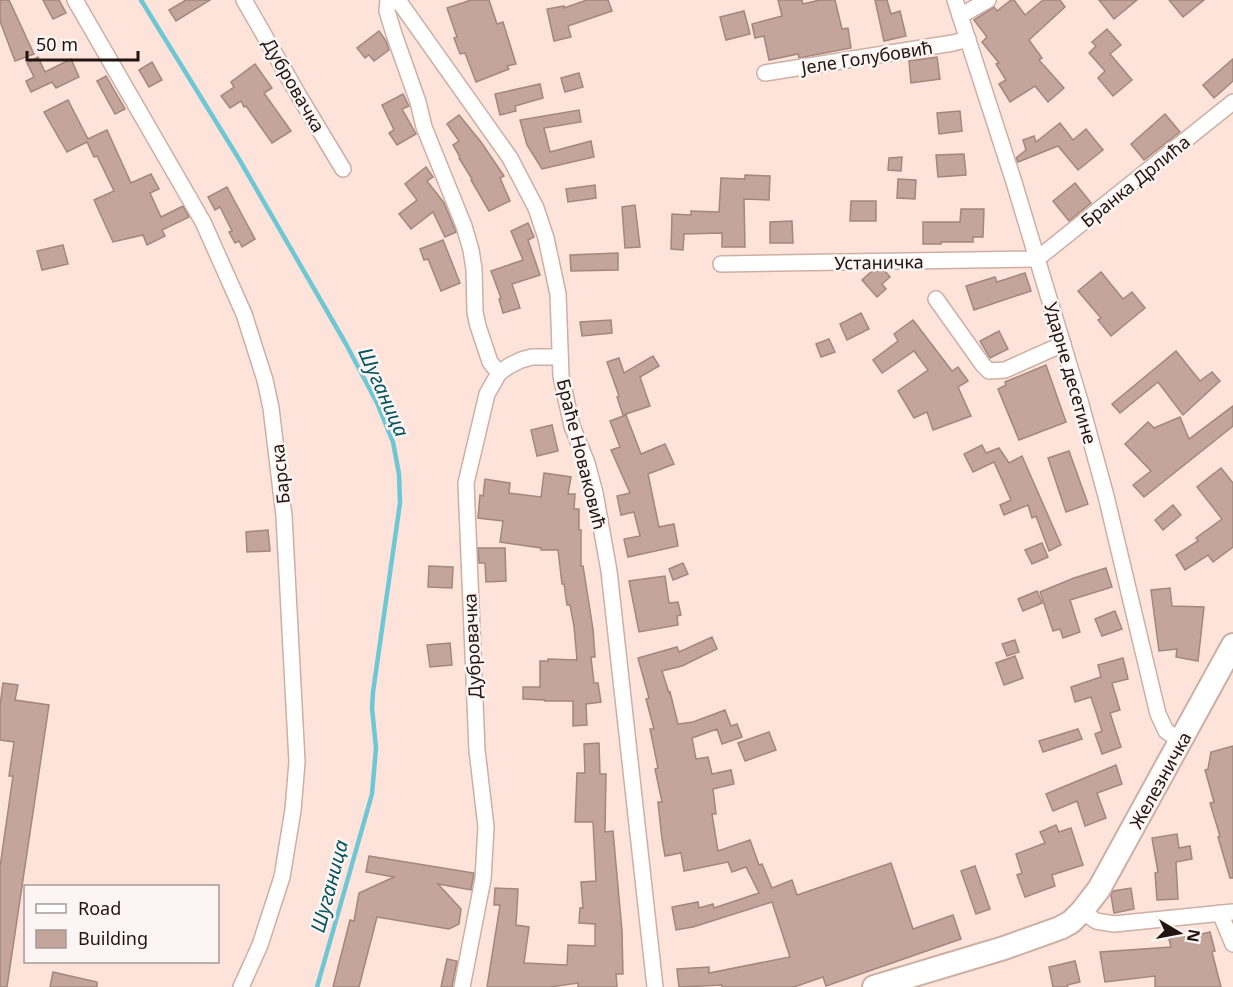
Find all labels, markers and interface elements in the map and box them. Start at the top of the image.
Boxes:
scale bar [27,24,138,62]
text: 50 m [36,32,78,56]
street label: Дубровачка [257,33,331,137]
street label: Јеле Голубовић [798,35,934,80]
street label: Бранка Дрлића [1075,130,1195,232]
street label: Устаничка [834,249,924,275]
street label: Ударне десетине [1039,299,1103,447]
water label: Шуганица [352,343,416,441]
street label: Браће Новаковић [552,376,612,532]
street label: Барска [265,443,295,505]
street label: Дубровачка [457,593,487,699]
street label: Железничка [1124,727,1196,833]
water label: Шуганица [304,837,354,935]
legend [24,885,219,963]
text: Road [78,896,121,920]
north arrow [1149,903,1209,963]
text: Building [78,926,148,950]
text: N [1182,927,1206,944]

